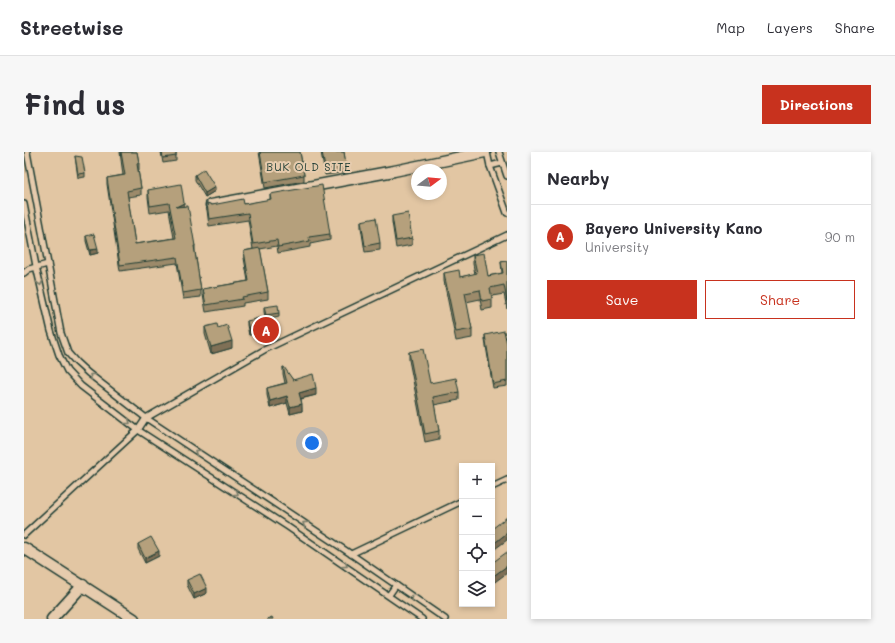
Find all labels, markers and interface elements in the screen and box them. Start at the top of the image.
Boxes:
text: Streetwise [20,15,123,40]
text: Map [716,18,745,37]
text: Layers [767,18,813,37]
text: Share [835,18,875,37]
button: Directions [762,85,871,124]
text: Find us [24,86,125,122]
district label: BUK OLD SITE [266,159,352,174]
north arrow [411,164,447,200]
text: Nearby [547,167,609,189]
text: Bayero University Kano [585,218,762,238]
text: A [555,228,565,245]
text: 90 m [825,228,855,245]
text: University [585,238,649,255]
one-way arrow [36,280,44,286]
button: Save [547,280,697,319]
button: Share [705,280,855,319]
pin: A [253,315,279,345]
one-way arrow [89,374,96,381]
one-way arrow [123,417,130,424]
your location [302,433,322,453]
one-way arrow [194,449,201,457]
map controls [459,463,495,607]
button: + [459,463,495,499]
one-way arrow [232,488,239,496]
button: − [459,499,495,535]
one-way arrow [302,522,309,529]
button: locate [459,535,495,571]
one-way arrow [340,560,347,567]
button: layers [459,571,495,607]
one-way arrow [410,594,417,602]

